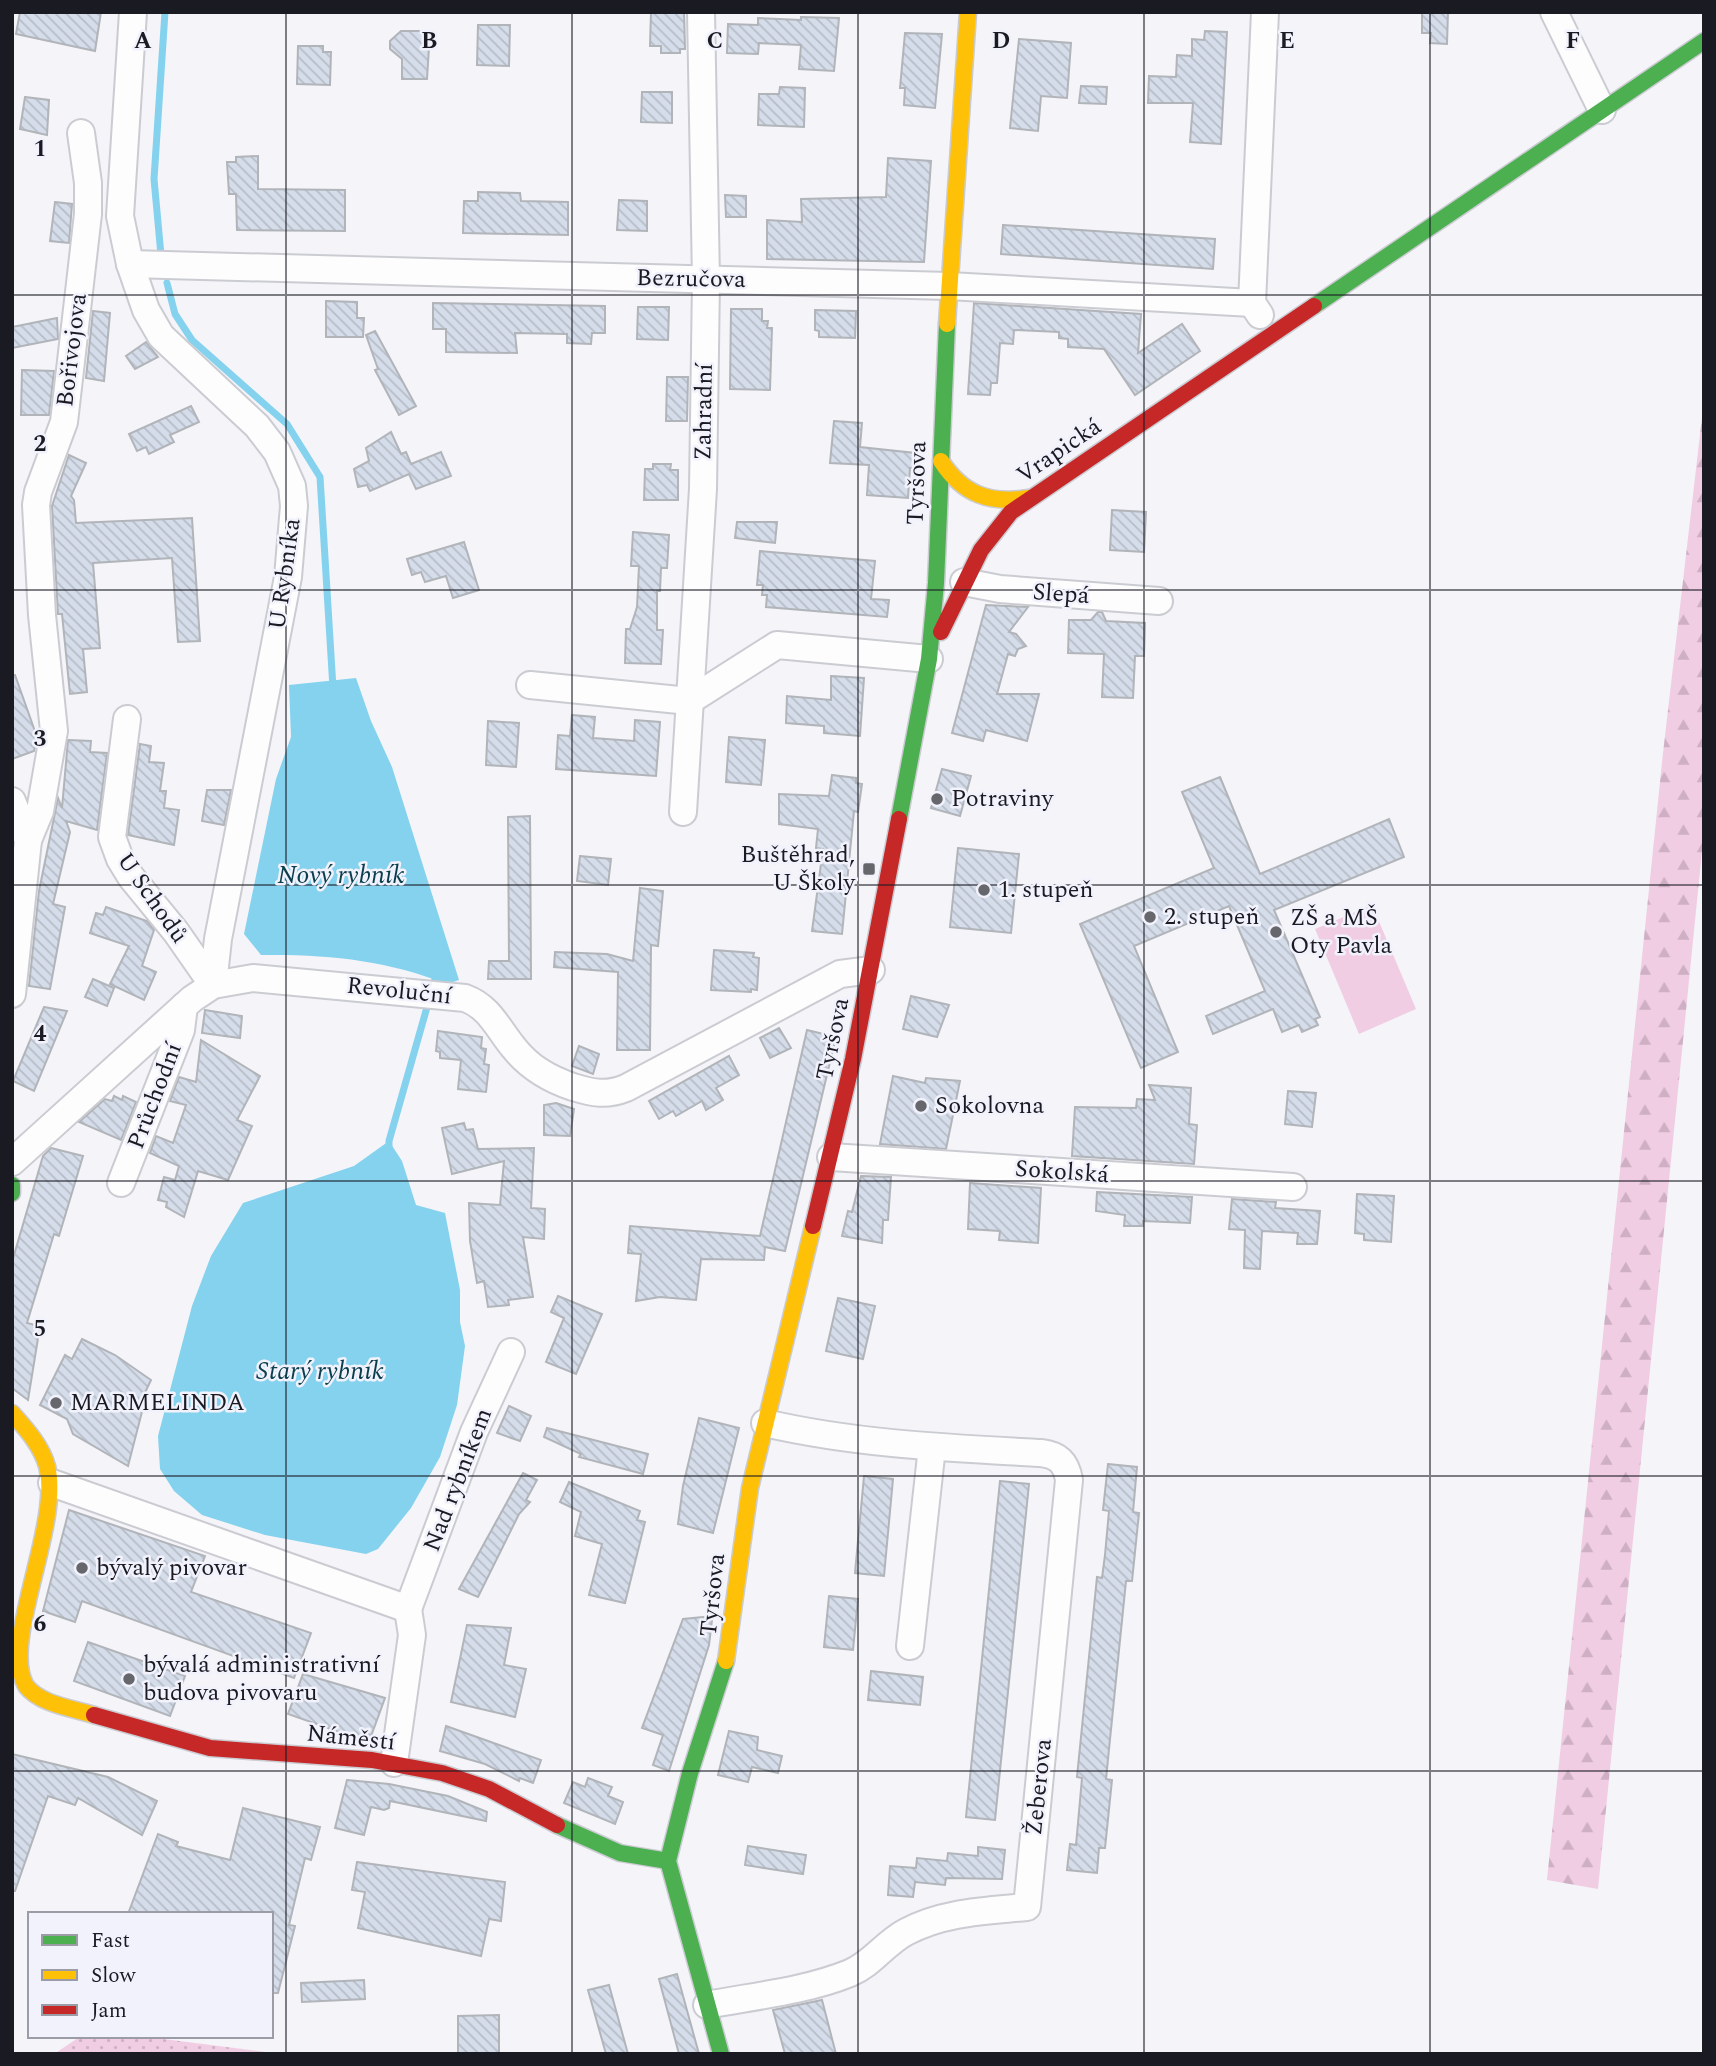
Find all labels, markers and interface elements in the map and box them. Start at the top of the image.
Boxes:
text: A [134,24,152,59]
text: B [421,24,437,59]
text: C [707,24,723,59]
text: D [992,24,1010,59]
text: E [1279,24,1295,59]
text: F [1566,24,1580,59]
text: 1 [34,132,46,167]
street label: Bezručova [636,260,747,298]
street label: Bořivojova [47,291,97,409]
street label: Zahradní [685,362,723,461]
street label: Vrapická [1009,409,1109,493]
text: 2 [34,427,47,462]
street label: Tyršova [898,440,936,526]
street label: U Rybníka [259,516,311,632]
street label: Slepá [1031,574,1091,614]
text: 3 [34,722,47,757]
place label: Potraviny [951,781,1055,817]
marker: Potraviny [929,791,945,807]
place label: Buštěhrad, U Školy [741,837,856,901]
street label: U Schodů [107,845,197,951]
water label: Nový rybník [277,855,405,895]
marker: Buštěhrad, U Školy [861,861,877,877]
place label: 1. stupeň [998,872,1093,908]
marker: 1. stupeň [976,882,992,898]
place label: 2. stupeň [1164,899,1259,935]
place label: ZŠ a MŠ Oty Pavla [1290,900,1393,964]
marker: 2. stupeň [1142,909,1158,925]
marker: ZŠ a MŠ Oty Pavla [1268,924,1284,940]
street label: Revoluční [345,968,455,1015]
street label: Tyršova [807,994,859,1084]
text: 4 [34,1017,47,1052]
street label: Průchodní [118,1036,192,1154]
place label: Sokolovna [935,1088,1044,1124]
marker: Sokolovna [913,1098,929,1114]
street label: Sokolská [1014,1151,1111,1193]
text: 5 [34,1312,46,1347]
water label: Starý rybník [256,1351,384,1391]
place label: MARMELINDA [70,1385,245,1421]
marker: MARMELINDA [48,1395,64,1411]
street label: Nad rybníkem [414,1403,502,1557]
place label: bývalý pivovar [96,1550,247,1586]
street label: Tyršova [691,1551,735,1639]
marker: bývalý pivovar [74,1560,90,1576]
text: 6 [34,1607,47,1642]
place label: bývalá administrativní budova pivovaru [143,1647,381,1711]
marker: bývalá administrativní budova pivovaru [121,1671,137,1687]
street label: Náměstí [305,1715,399,1761]
street label: Žeberova [1016,1736,1062,1837]
legend [28,1912,273,2038]
text: Fast [91,1925,130,1957]
text: Slow [91,1960,137,1992]
text: Jam [91,1995,127,2027]

